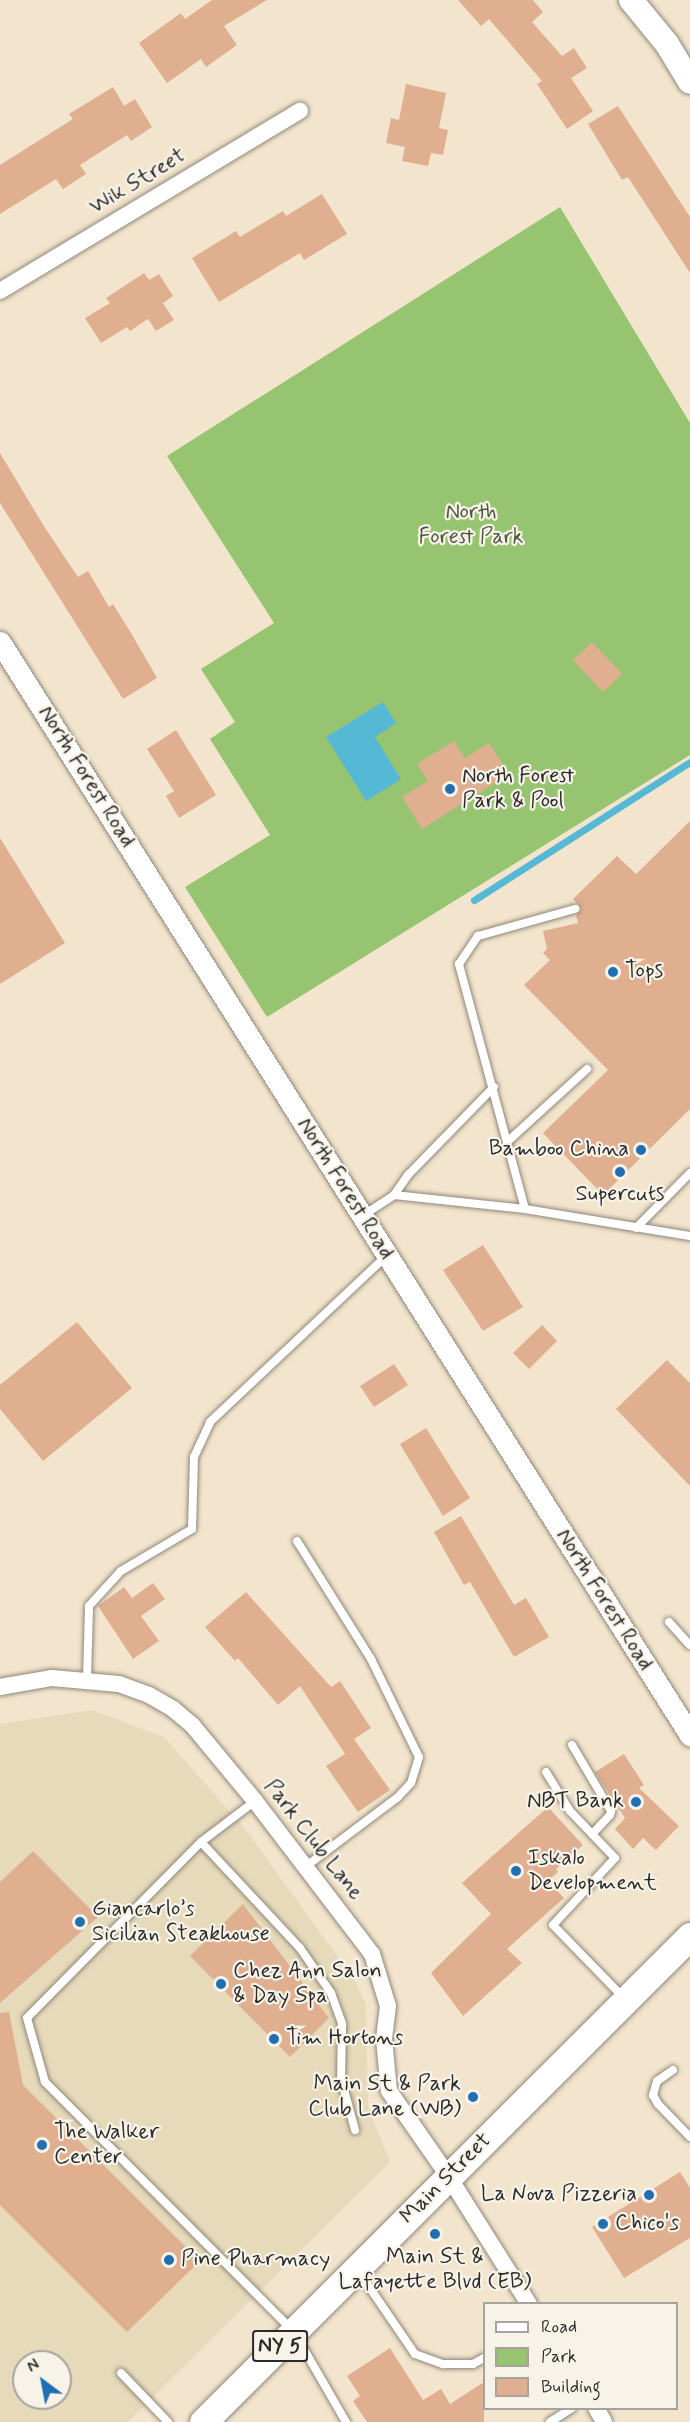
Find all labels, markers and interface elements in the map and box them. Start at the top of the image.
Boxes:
street label: Wik Street [86,143,190,221]
park label: North Forest Park [418,499,524,550]
street label: North Forest Road [32,701,140,853]
place label: North Forest Park & Pool [462,763,574,814]
marker: North Forest Park & Pool [443,782,457,796]
place label: Tops [625,959,663,985]
marker: Tops [606,965,620,979]
street label: North Forest Road [291,1113,399,1265]
place label: Bamboo China [489,1137,629,1163]
marker: Bamboo China [634,1143,648,1157]
marker: Supercuts [613,1165,627,1179]
place label: Supercuts [576,1182,664,1208]
street label: North Forest Road [550,1524,658,1676]
street label: Park Club Lane [258,1774,368,1906]
place label: NBT Bank [527,1789,624,1815]
marker: NBT Bank [629,1795,643,1809]
place label: Iskalo Development [528,1845,657,1897]
marker: Iskalo Development [509,1864,523,1878]
place label: Giancarlo’s Sicilian Steakhouse [92,1896,268,1948]
marker: Giancarlo’s Sicilian Steakhouse [73,1915,87,1929]
place label: Chez Ann Salon & Day Spa [233,1958,387,2010]
marker: Chez Ann Salon & Day Spa [214,1977,228,1991]
place label: Tim Hortons [286,2026,400,2052]
marker: Tim Hortons [267,2032,281,2046]
place label: Main St & Park Club Lane (WB) [308,2071,461,2122]
marker: Main St & Park Club Lane (WB) [466,2090,480,2104]
place label: The Walker Center [54,2119,160,2170]
street label: Main Street [395,2128,497,2230]
marker: The Walker Center [35,2138,49,2152]
place label: La Nova Pizzeria [481,2182,637,2208]
marker: La Nova Pizzeria [642,2188,656,2202]
place label: Chico's [615,2211,679,2237]
marker: Chico's [596,2217,610,2231]
marker: Main St & Lafayette Blvd (EB) [428,2227,442,2241]
place label: Main St & Lafayette Blvd (EB) [339,2244,531,2296]
place label: Pine Pharmacy [181,2247,321,2273]
marker: Pine Pharmacy [162,2253,176,2267]
legend [483,2302,678,2410]
text: Road [541,2315,577,2339]
road number: NY 5 [252,2328,308,2364]
text: Park [541,2345,577,2369]
north arrow [12,2350,72,2410]
text: N [23,2354,43,2378]
text: Building [541,2375,601,2399]

